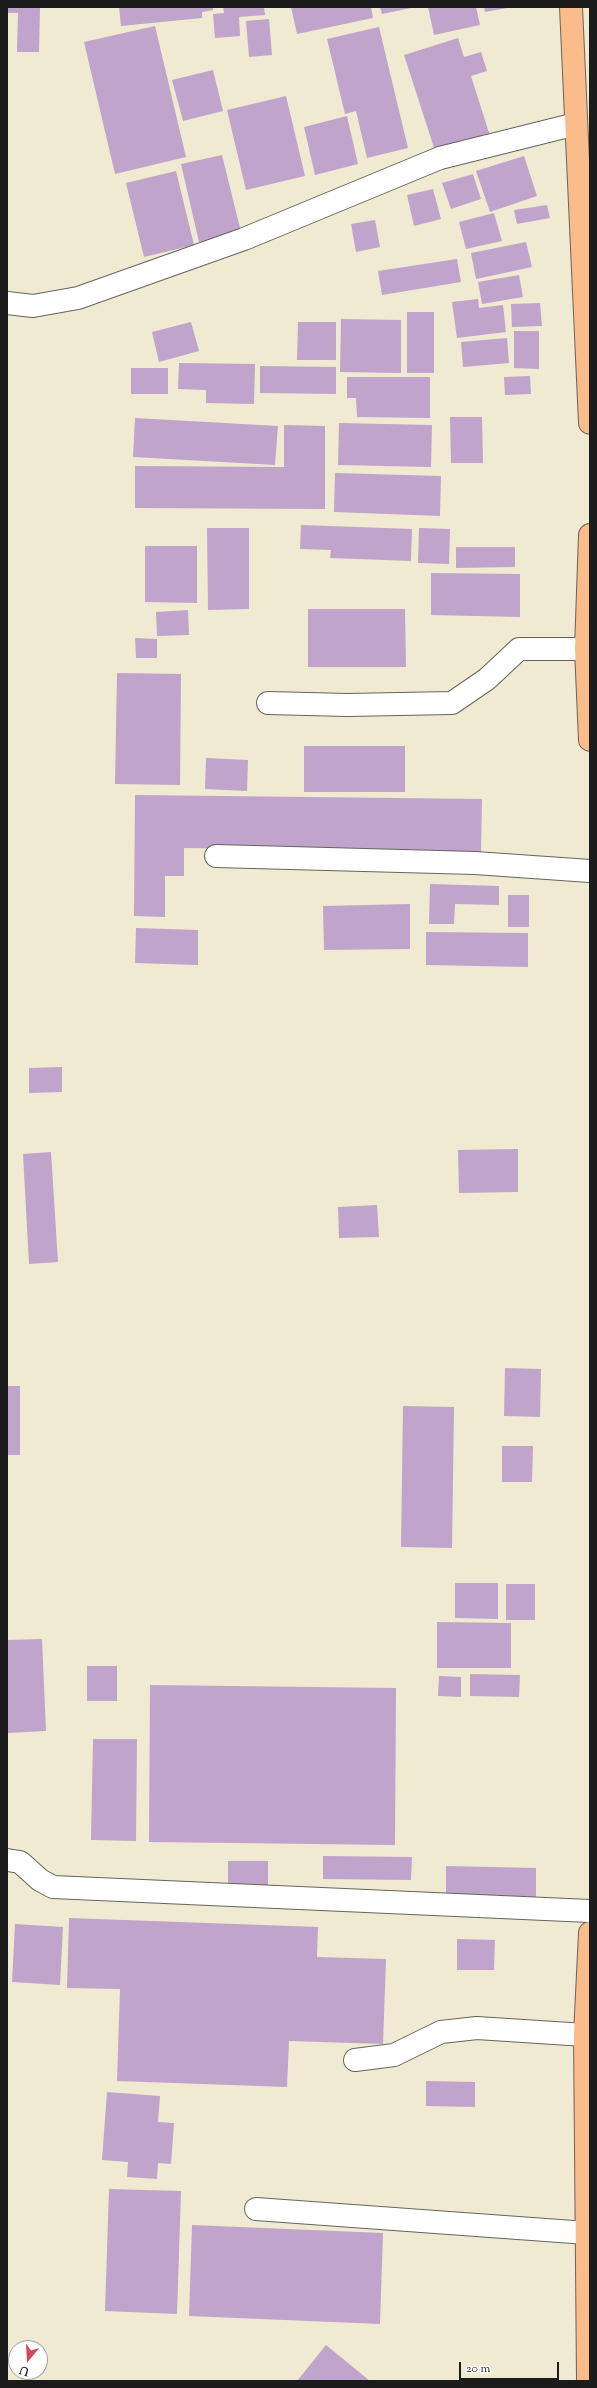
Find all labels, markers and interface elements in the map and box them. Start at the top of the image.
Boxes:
north arrow [8,2340,48,2380]
scale bar [461,2354,561,2380]
text: 20 m [466,2360,490,2378]
text: U [18,2361,31,2379]

